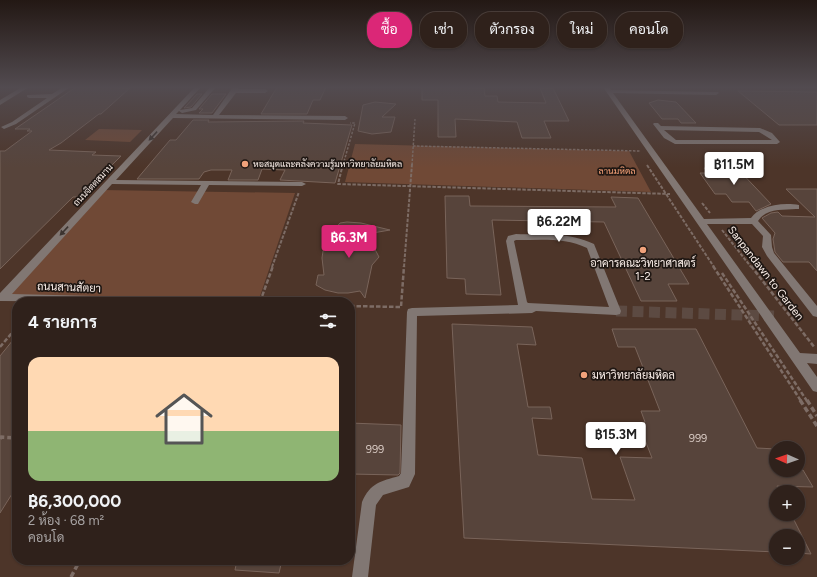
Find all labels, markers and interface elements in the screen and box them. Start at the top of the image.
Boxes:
chip: ซื้อ [367,12,412,48]
chip: เช่า [420,12,467,48]
chip: ตัวกรอง [475,12,549,48]
chip: ใหม่ [557,12,607,48]
chip: คอนโด [615,12,683,48]
one-way arrow [148,131,157,141]
pin: ฿11.5M [701,152,767,186]
text: ฿11.5M [714,157,754,172]
place label: หอสมุดและคลังความรู้มหาวิทยาลัยมหิดล [253,158,402,170]
marker: หอสมุดและคลังความรู้มหาวิทยาลัยมหิดล [240,159,250,169]
street label: ถนนจิตตสมาน [70,161,115,208]
park label: ลานมหิดล [598,165,636,176]
pin: ฿6.22M [526,209,592,243]
text: ฿6.22M [537,214,581,229]
street label: Sanpandawn to Garden [725,224,806,323]
pin: ฿6.3M [321,225,377,259]
one-way arrow [59,226,69,236]
text: ฿6.3M [331,230,367,245]
marker: อาคารคณะวิทยาศาสตร์ 1-2 [638,245,648,255]
place label: อาคารคณะวิทยาศาสตร์ 1-2 [590,255,696,283]
street label: ถนนสานสัตยา [37,279,101,295]
icon: filters [317,310,339,332]
text: 4 รายการ [28,312,97,332]
place label: มหาวิทยาลัยมหิดล [592,368,675,382]
marker: มหาวิทยาลัยมหิดล [579,370,589,380]
icon: home [148,383,220,455]
pin: ฿15.3M [583,422,649,456]
text: ฿15.3M [595,427,637,442]
house number: 999 [689,432,707,445]
north arrow [769,441,805,477]
map controls [769,441,805,565]
house number: 999 [366,443,384,456]
button: + [769,485,805,521]
text: ฿6,300,000 [28,491,121,511]
text: 2 ห้อง · 68 m² [28,513,104,528]
button: − [769,529,805,565]
text: คอนโด [28,530,64,545]

